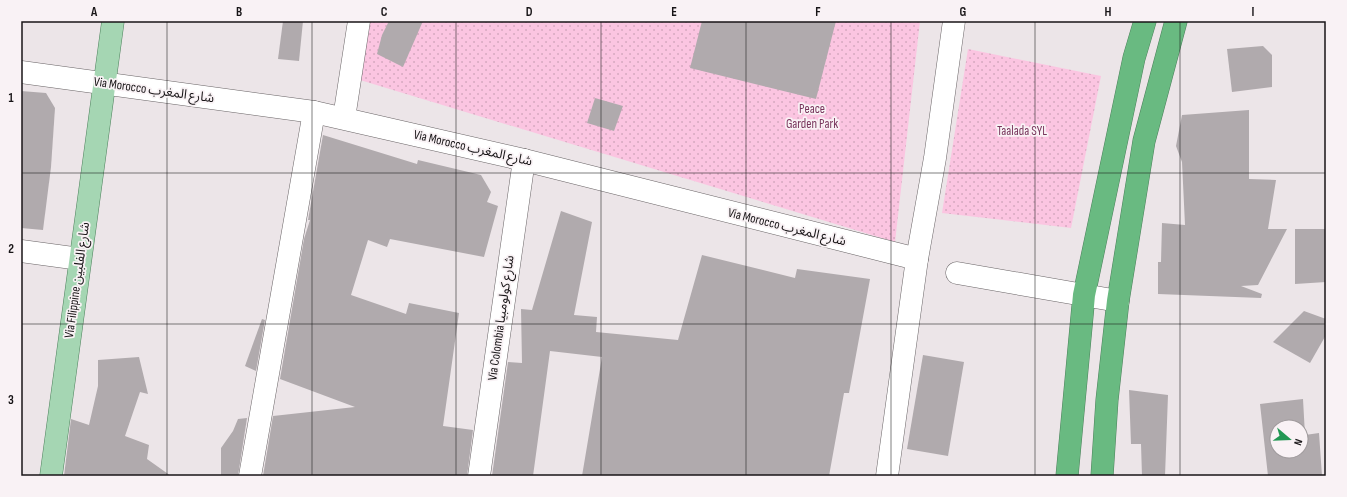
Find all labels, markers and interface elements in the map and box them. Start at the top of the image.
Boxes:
text: A [90,4,98,20]
text: B [236,4,242,20]
text: C [381,4,388,20]
text: D [526,4,533,20]
text: E [671,4,677,20]
text: F [815,4,821,20]
text: G [960,4,967,20]
text: H [1105,4,1112,20]
text: I [1252,4,1255,20]
street label: Via Morocco شارع المغرب [93,74,215,108]
text: 1 [8,90,14,106]
park label: Peace Garden Park [786,101,838,132]
park label: Taalada SYL [997,123,1047,139]
street label: Via Morocco شارع المغرب [412,127,534,171]
street label: Via Morocco شارع المغرب [726,205,848,251]
street label: Via Filippine شارع الفلبين [61,221,95,339]
text: 2 [8,241,14,257]
street label: Via Colombia شارع كولومبيا [484,254,520,382]
text: 3 [8,392,14,408]
north arrow [1269,419,1309,459]
text: N [1291,437,1305,447]

